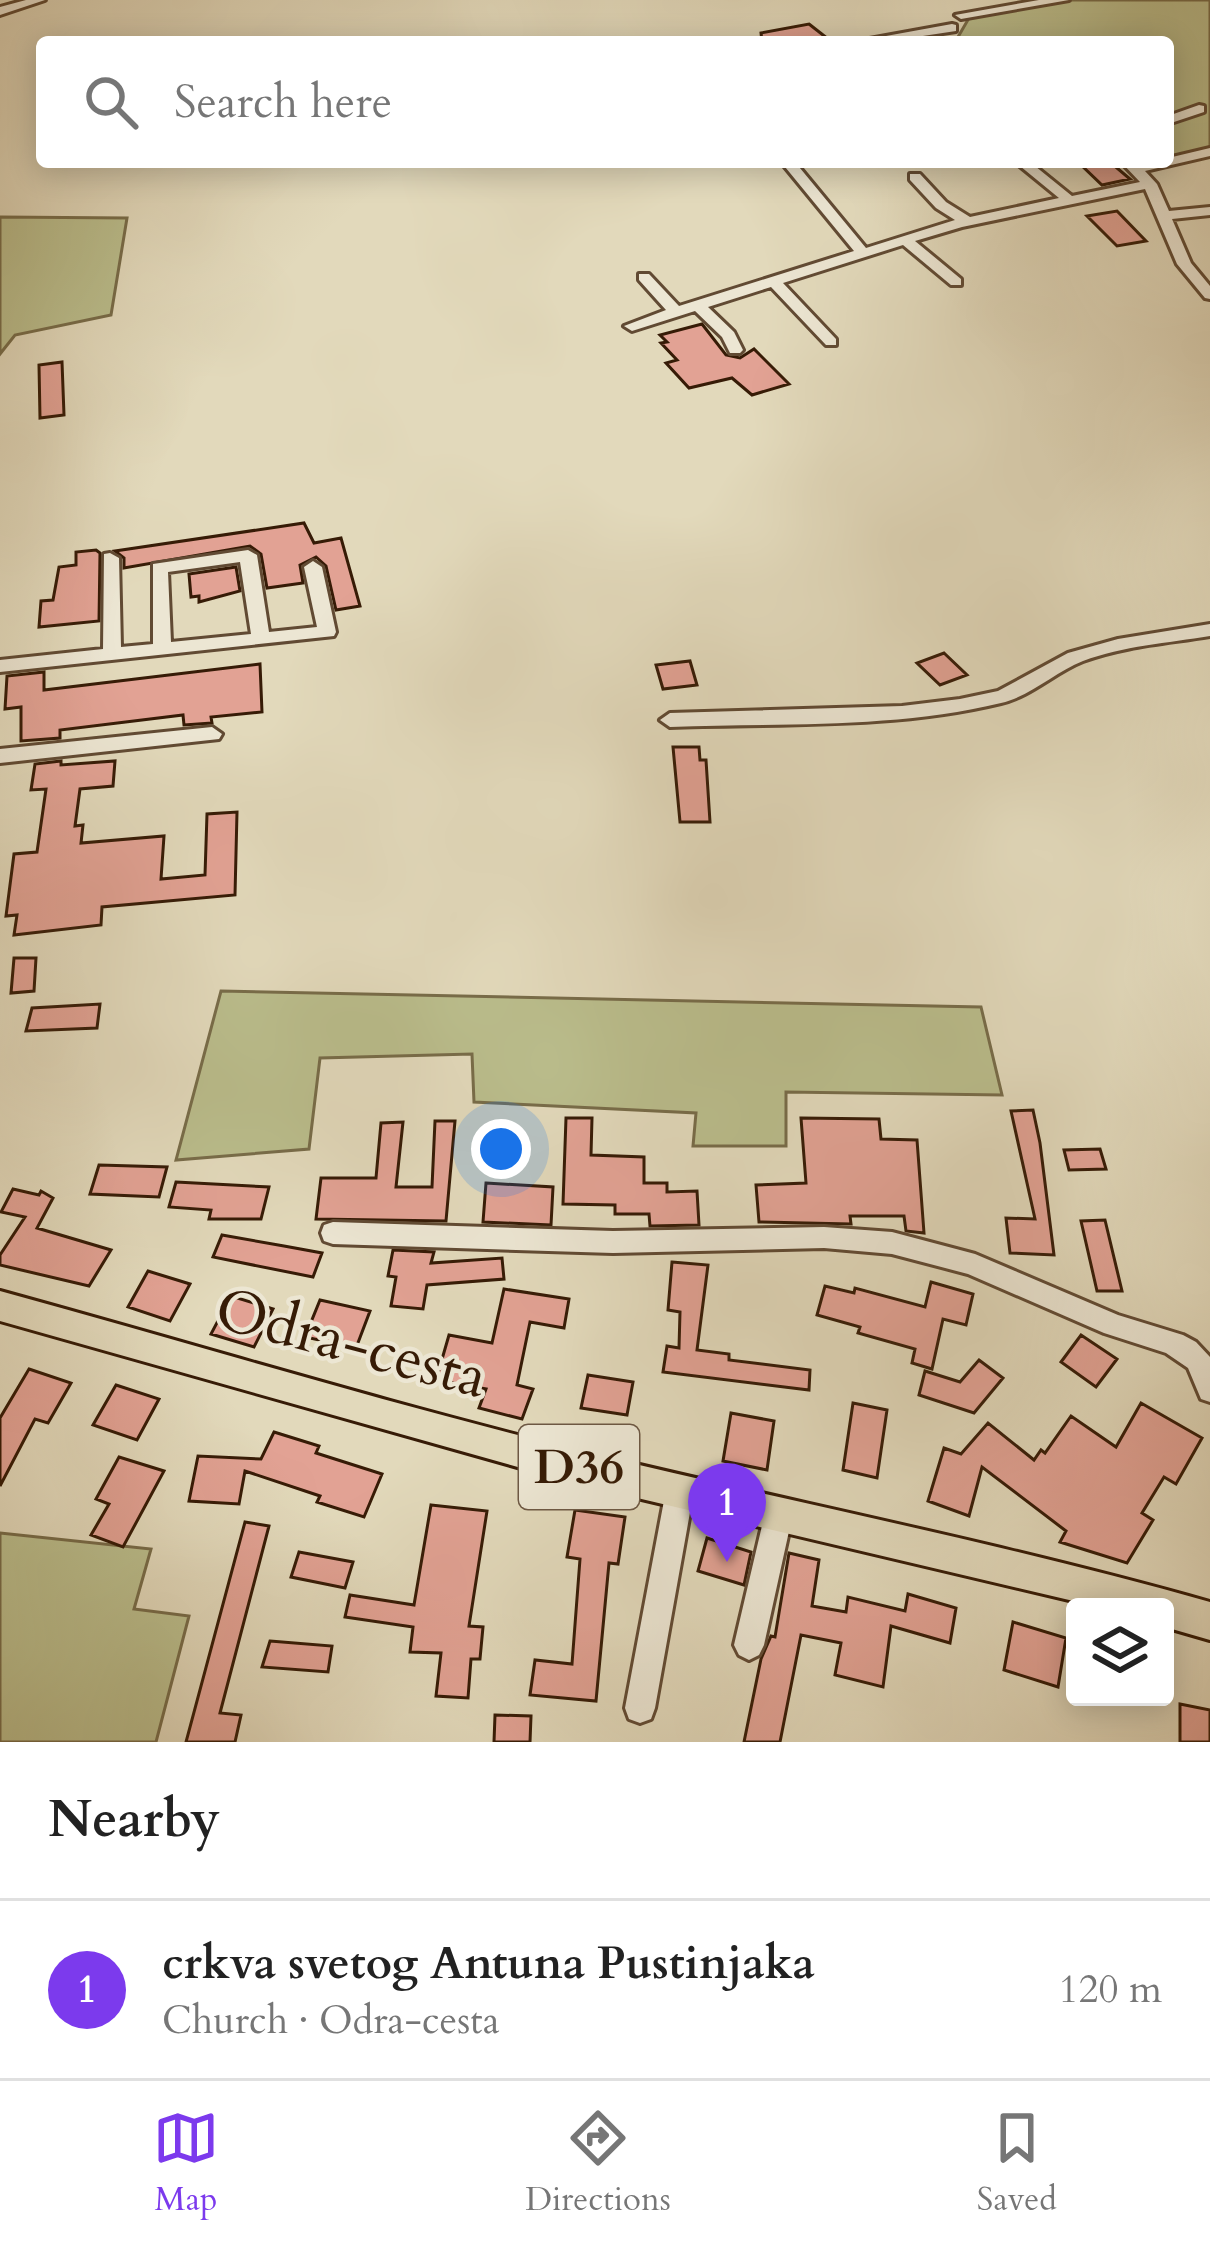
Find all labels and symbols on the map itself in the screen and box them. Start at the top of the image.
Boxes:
your location [471,1119,531,1179]
street label: Odra-cesta [206,1269,496,1419]
road number: D36 [519,1425,639,1509]
pin: 1 [688,1463,766,1562]

